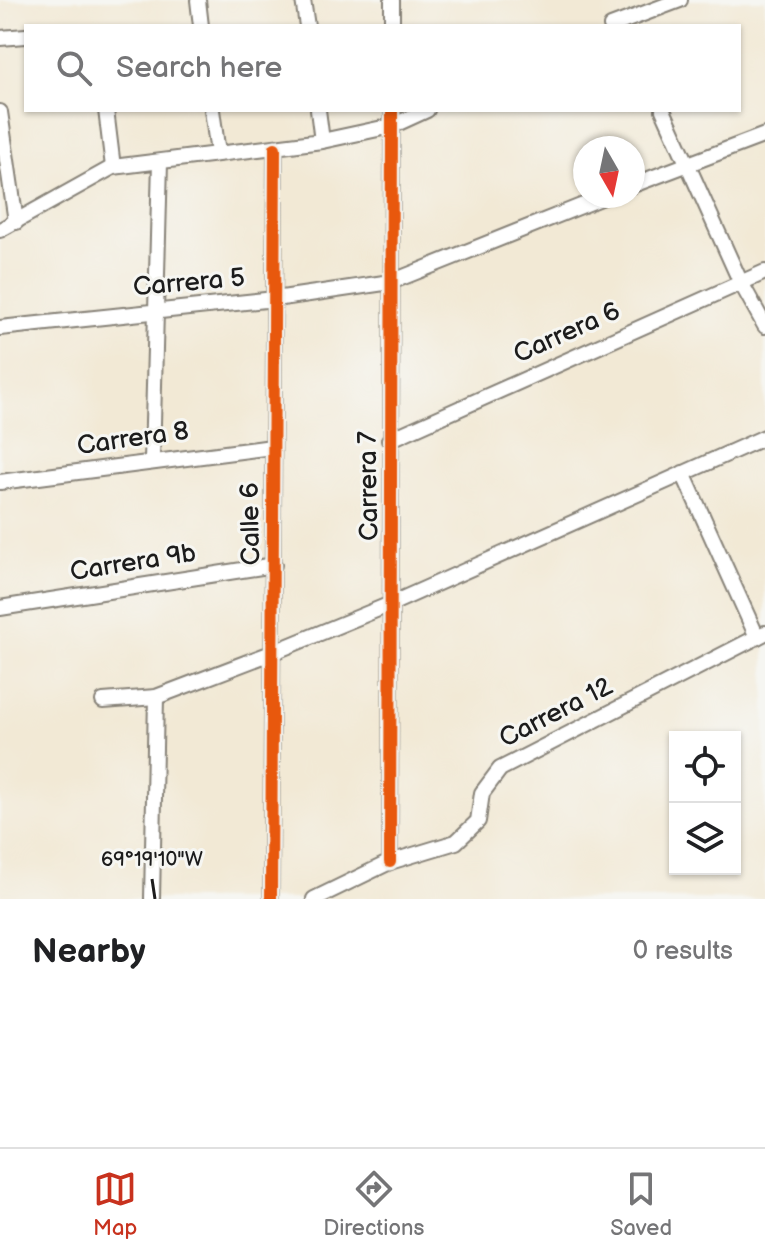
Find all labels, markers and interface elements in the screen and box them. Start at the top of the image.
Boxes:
search box [24,24,741,112]
icon: search [52,46,96,90]
text: Search here [116,50,282,86]
north arrow [573,136,645,208]
street label: Carrera 5 [132,263,246,303]
street label: Carrera 6 [509,296,625,370]
street label: Carrera 8 [75,416,191,462]
street label: Carrera 7 [353,431,385,541]
street label: Calle 6 [235,482,267,566]
street label: Carrera 9b [68,538,198,588]
street label: Carrera 12 [494,671,618,755]
map controls [669,731,741,875]
button: locate [669,731,741,803]
button: layers [669,803,741,875]
text: 69°19'10"W [101,848,203,872]
text: Nearby [32,931,146,972]
text: 0 results [633,936,733,967]
tab: Map [93,1167,137,1242]
tab: Directions [323,1167,424,1242]
tab: Saved [610,1167,672,1242]

